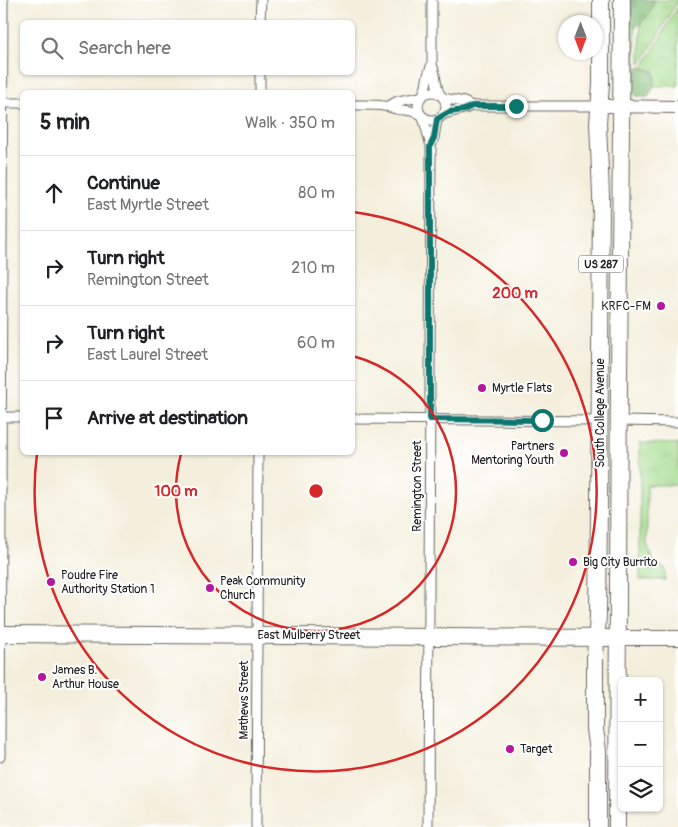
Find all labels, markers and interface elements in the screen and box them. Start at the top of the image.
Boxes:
north arrow [558,15,603,60]
search box [20,20,355,75]
icon: search [38,34,66,62]
text: Search here [78,36,171,60]
route end [505,95,528,118]
text: 5 min [40,109,90,136]
text: Walk · 350 m [245,113,335,133]
text: Continue [87,171,160,195]
icon: ahead [40,179,68,207]
text: 80 m [298,183,335,203]
text: East Myrtle Street [87,195,209,215]
text: Turn right [87,246,165,270]
icon: right [40,254,68,282]
road number: US 287 [578,255,624,272]
text: 210 m [291,258,335,278]
text: Remington Street [87,270,209,290]
text: 200 m [492,284,538,303]
place label: KRFC-FM [601,299,651,314]
marker: KRFC-FM [655,300,667,312]
text: Turn right [87,321,165,345]
icon: right [40,329,68,357]
text: 60 m [297,333,335,353]
text: East Laurel Street [87,345,208,365]
street label: South College Avenue [593,358,608,468]
place label: Myrtle Flats [492,381,552,396]
marker: Myrtle Flats [476,382,488,394]
icon: arrive [40,404,68,432]
text: Arrive at destination [87,406,248,430]
route start [531,409,554,432]
place label: Partners Mentoring Youth [471,439,555,468]
street label: Remington Street [410,440,425,532]
marker: Partners Mentoring Youth [558,447,570,459]
text: 100 m [155,482,197,501]
centre of rings [307,482,325,500]
place label: Big City Burrito [583,555,658,570]
marker: Big City Burrito [567,556,579,568]
place label: Poudre Fire Authority Station 1 [61,568,155,597]
place label: Peak Community Church [220,574,305,603]
marker: Poudre Fire Authority Station 1 [45,576,57,588]
marker: Peak Community Church [204,582,216,594]
street label: East Mulberry Street [258,628,361,643]
street label: Mathews Street [237,660,252,739]
place label: James B. Arthur House [52,663,119,692]
marker: James B. Arthur House [36,671,48,683]
map controls [618,677,663,812]
button: + [618,677,663,722]
button: − [618,722,663,767]
place label: Target [520,742,553,757]
marker: Target [504,743,516,755]
button: layers [618,767,663,812]

